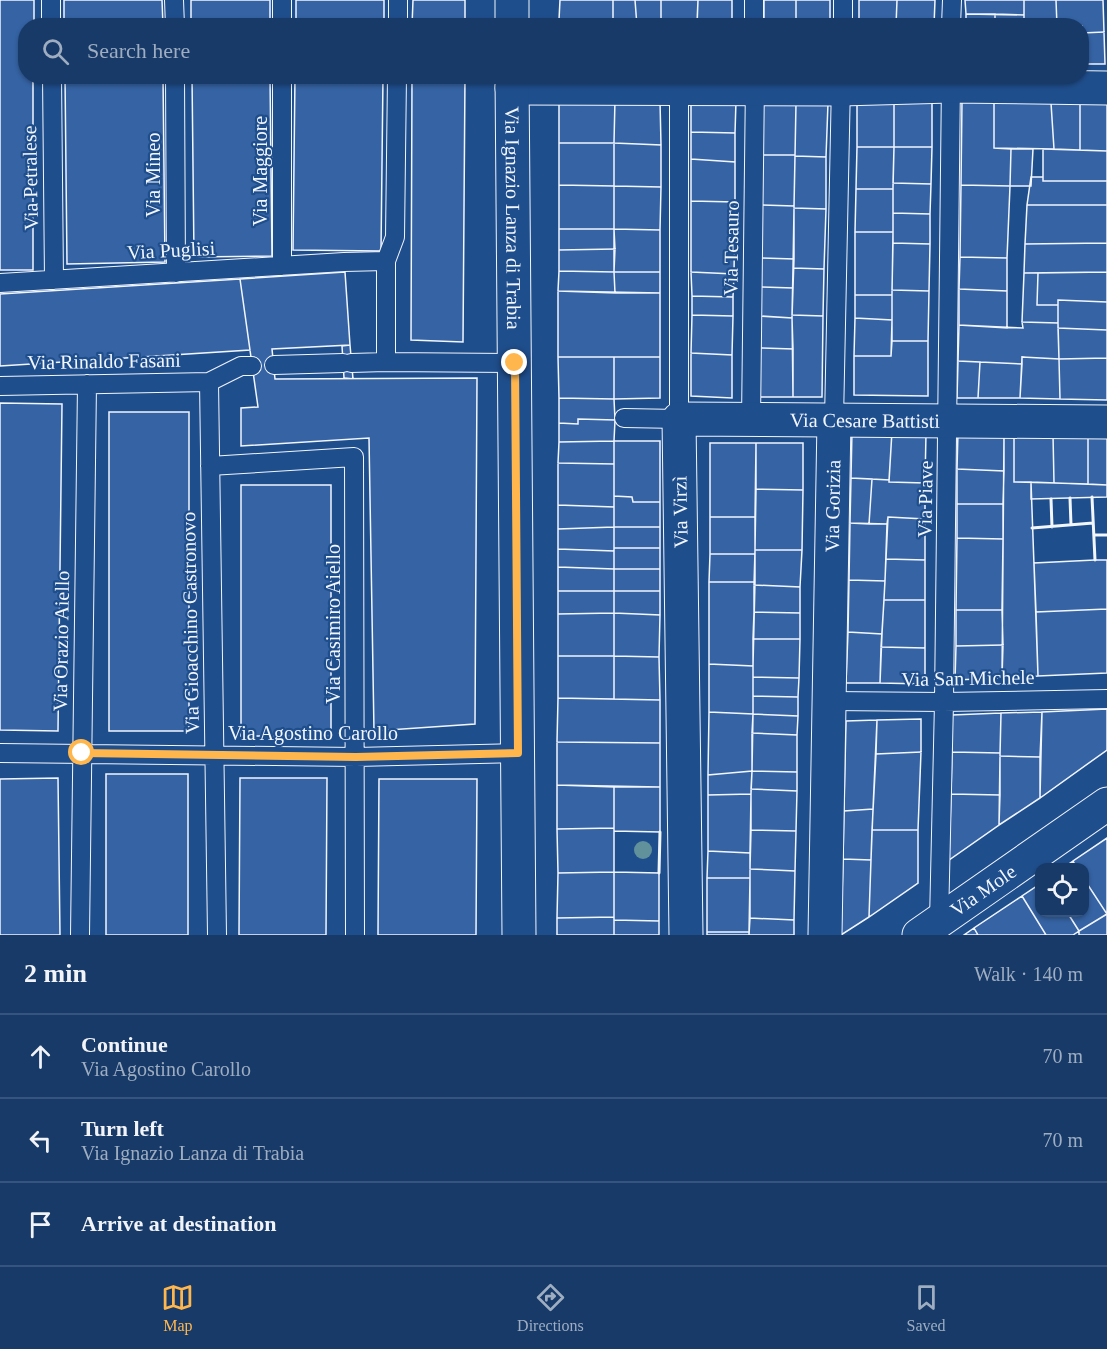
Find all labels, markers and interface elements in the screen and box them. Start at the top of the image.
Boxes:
search box [18,18,1089,84]
icon: search [39,35,72,68]
text: Search here [87,38,190,63]
street label: Via Ignazio Lanza di Trabia [501,106,525,330]
street label: Via Maggiore [249,116,272,226]
street label: Via Petralese [18,125,42,231]
street label: Via Mineo [142,133,164,217]
street label: Via Tesauro [719,200,743,296]
street label: Via Puglisi [126,237,216,264]
street label: Via Rinaldo Fasani [27,349,181,373]
route end [501,349,527,375]
street label: Via Cesare Battisti [790,409,940,432]
street label: Via Gorizia [821,459,844,553]
street label: Via Piave [913,460,937,538]
street label: Via Virzì [668,475,692,548]
street label: Via Gioacchino Castronovo [177,512,203,734]
street label: Via Casimiro Aiello [322,544,344,704]
street label: Via Orazio Aiello [49,570,73,712]
street label: Via San Michele [901,666,1035,690]
street label: Via Agostino Carollo [228,722,398,745]
route start [68,739,94,765]
street label: Via Mole [946,860,1020,921]
map controls [1035,863,1089,917]
button: locate [1035,863,1089,917]
text: 2 min [24,959,87,988]
text: Walk · 140 m [974,963,1083,985]
text: Continue [81,1032,168,1057]
icon: ahead [24,1040,57,1073]
text: 70 m [1042,1045,1083,1067]
text: Via Agostino Carollo [81,1058,251,1080]
text: Turn left [81,1116,164,1141]
icon: left [24,1124,57,1157]
text: 70 m [1042,1129,1083,1151]
text: Via Ignazio Lanza di Trabia [81,1142,304,1164]
icon: arrive [24,1208,57,1241]
text: Arrive at destination [81,1211,277,1236]
tab: Map [161,1281,194,1335]
tab: Directions [517,1281,584,1335]
tab: Saved [906,1281,946,1335]

